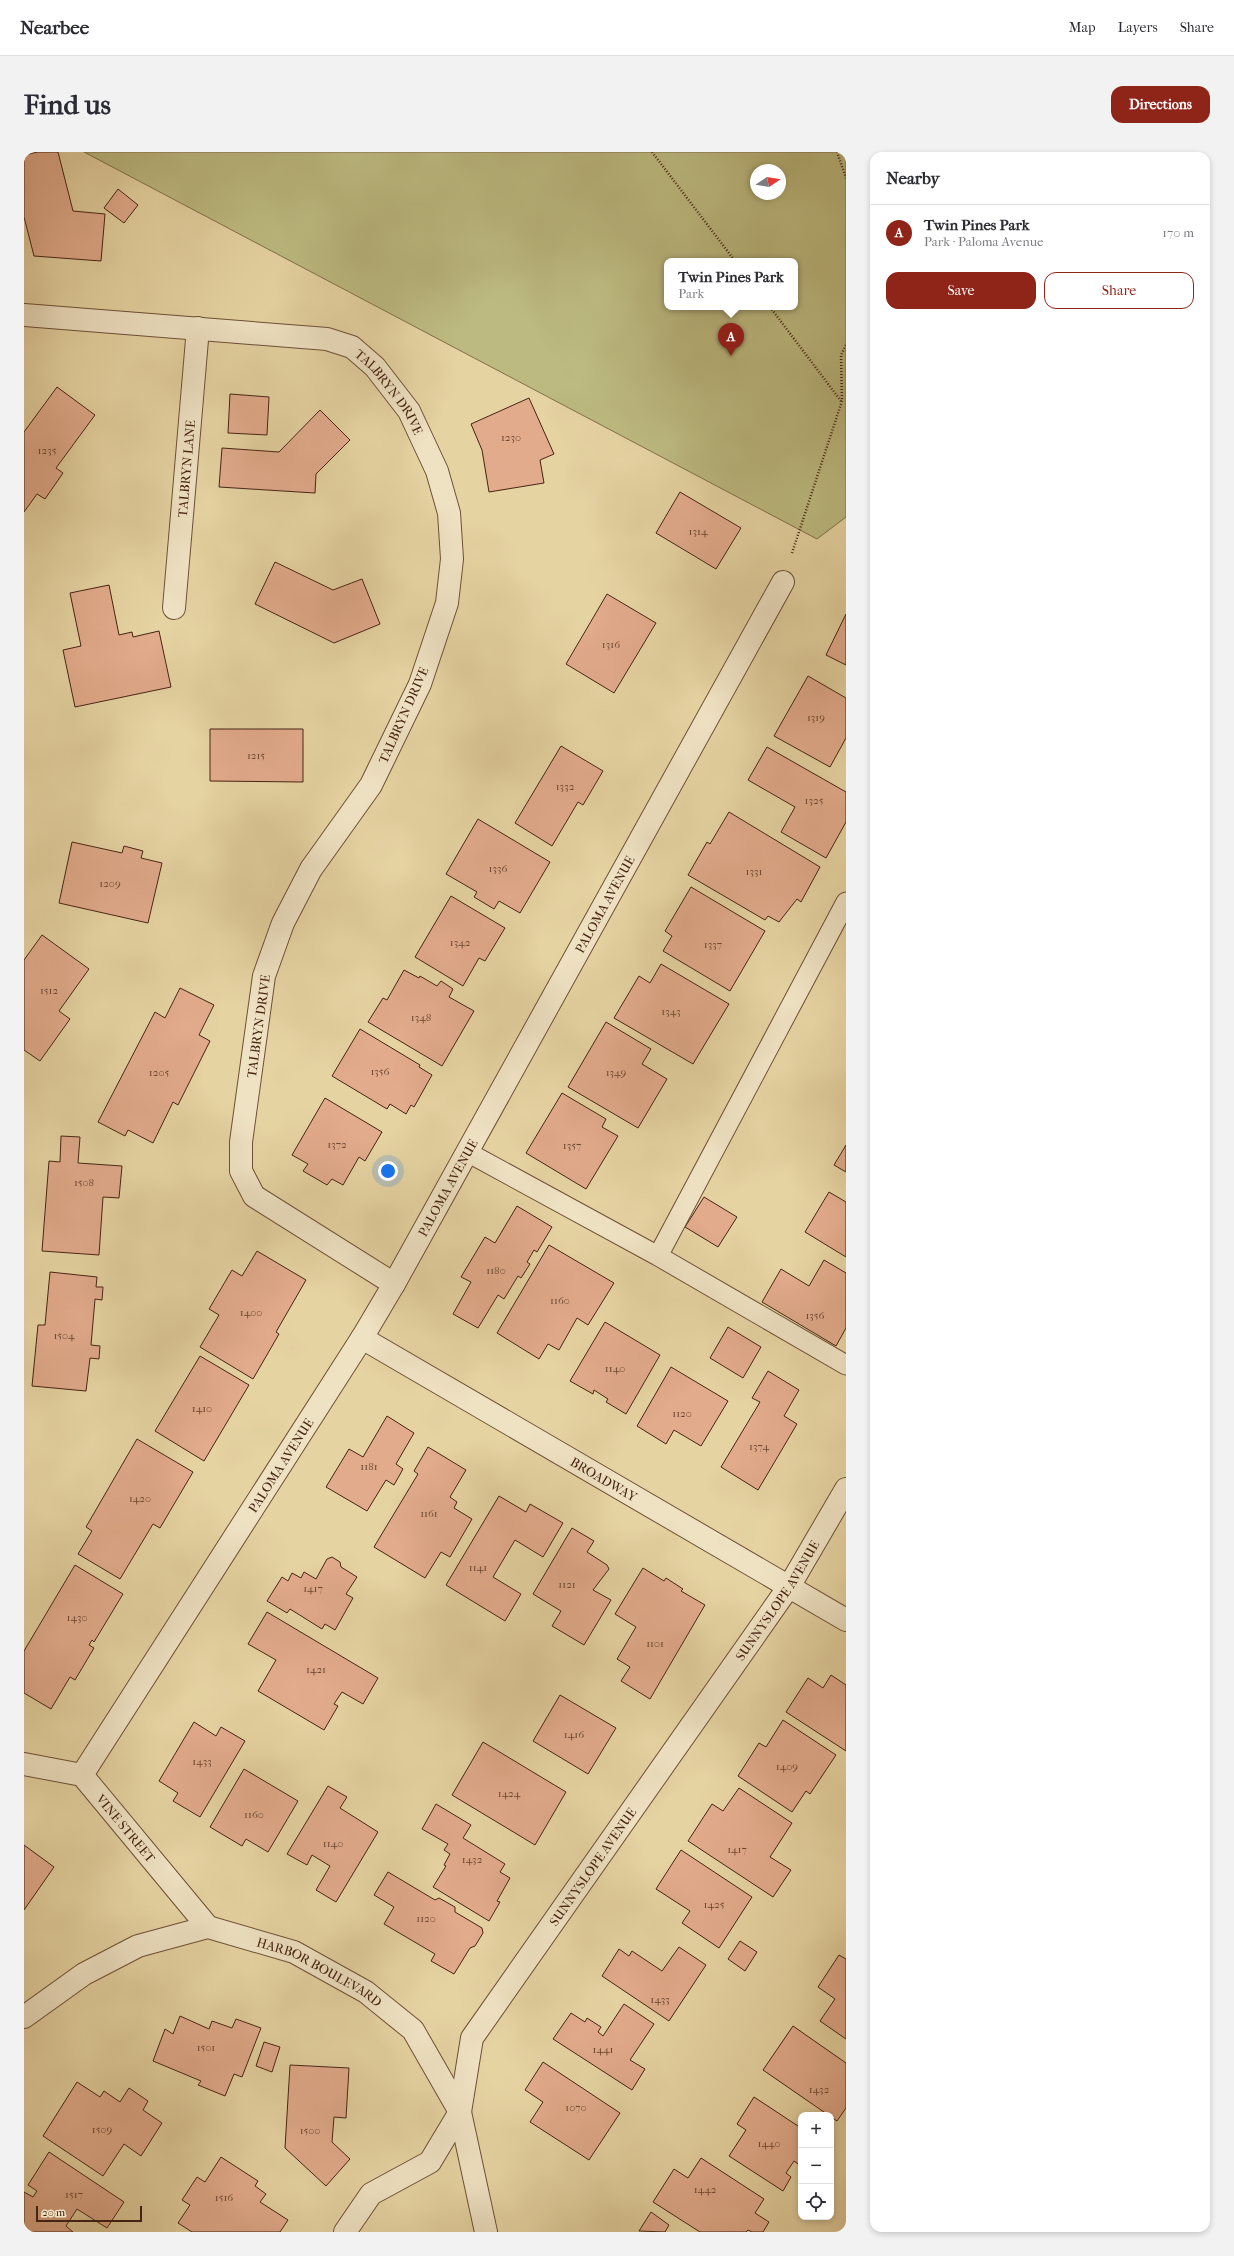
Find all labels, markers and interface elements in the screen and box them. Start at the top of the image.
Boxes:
text: Nearbee [20,17,89,39]
text: Map [1069,19,1096,36]
text: Layers [1118,19,1158,36]
text: Share [1180,19,1214,36]
button: Directions [1111,86,1210,123]
text: Find us [24,88,111,121]
north arrow [750,164,786,200]
text: Nearby [886,168,940,188]
text: Twin Pines Park [924,216,1029,234]
text: A [895,225,903,240]
text: 170 m [1162,225,1194,240]
text: Park · Paloma Avenue [924,234,1043,249]
popup [664,258,798,310]
text: Twin Pines Park [678,268,784,286]
button: Save [886,272,1036,309]
button: Share [1044,272,1194,309]
text: Park [678,286,704,301]
pin: A [718,323,744,356]
street label: TALBRYN DRIVE [352,346,426,437]
street label: TALBRYN LANE [175,419,198,518]
house number: 1230 [501,431,521,444]
house number: 1235 [38,444,57,457]
house number: 1314 [689,525,708,538]
house number: 1316 [602,638,620,651]
street label: TALBRYN DRIVE [375,665,432,766]
house number: 1319 [807,711,825,724]
house number: 1215 [247,749,265,762]
house number: 1332 [556,780,575,793]
house number: 1325 [805,794,824,807]
street label: PALOMA AVENUE [572,853,638,956]
house number: 1336 [489,862,507,875]
house number: 1331 [746,865,763,878]
house number: 1209 [99,877,121,890]
house number: 1342 [450,936,471,949]
house number: 1337 [704,938,722,951]
street label: TALBRYN DRIVE [244,973,273,1079]
house number: 1512 [40,984,58,997]
house number: 1343 [661,1005,681,1018]
house number: 1348 [411,1011,431,1024]
house number: 1356 [370,1065,390,1078]
house number: 1205 [149,1066,169,1079]
house number: 1349 [606,1066,627,1079]
street label: PALOMA AVENUE [415,1137,481,1239]
house number: 1372 [327,1138,347,1151]
house number: 1357 [563,1139,581,1152]
your location [378,1161,398,1181]
house number: 1508 [74,1176,94,1189]
house number: 1180 [486,1264,506,1277]
house number: 1160 [550,1294,570,1307]
house number: 1400 [240,1306,262,1319]
house number: 1356 [805,1309,825,1322]
house number: 1504 [53,1329,75,1342]
house number: 1140 [605,1362,625,1375]
house number: 1410 [192,1402,212,1415]
house number: 1120 [672,1407,692,1420]
street label: PALOMA AVENUE [245,1415,317,1515]
house number: 1374 [749,1440,769,1453]
street label: BROADWAY [568,1454,641,1505]
house number: 1181 [360,1460,378,1473]
house number: 1420 [129,1492,151,1505]
house number: 1161 [420,1507,438,1520]
street label: SUNNYSLOPE AVENUE [732,1538,822,1663]
house number: 1141 [469,1561,487,1574]
house number: 1121 [558,1578,576,1591]
house number: 1417 [303,1582,323,1595]
house number: 1430 [66,1611,88,1624]
house number: 1101 [646,1637,664,1650]
house number: 1421 [306,1663,326,1676]
house number: 1416 [564,1728,584,1741]
house number: 1433 [192,1755,212,1768]
house number: 1409 [776,1760,798,1773]
house number: 1424 [498,1787,521,1800]
street label: VINE STREET [92,1791,158,1866]
street label: SUNNYSLOPE AVENUE [546,1805,639,1929]
house number: 1160 [244,1808,264,1821]
house number: 1140 [323,1837,343,1850]
house number: 1417 [727,1843,747,1856]
house number: 1432 [462,1853,483,1866]
house number: 1425 [704,1898,725,1911]
house number: 1120 [416,1912,436,1925]
street label: HARBOR BOULEVARD [255,1935,385,2010]
house number: 1433 [650,1993,670,2006]
house number: 1501 [197,2041,215,2054]
house number: 1441 [593,2043,614,2056]
house number: 1432 [809,2083,830,2096]
house number: 1070 [565,2101,587,2114]
map controls [798,2112,834,2220]
button: + [798,2112,834,2148]
house number: 1509 [92,2123,112,2136]
house number: 1500 [300,2124,320,2137]
house number: 1440 [757,2137,781,2150]
button: − [798,2148,834,2184]
house number: 1442 [694,2183,717,2196]
button: locate [798,2184,834,2220]
house number: 1517 [65,2188,83,2201]
house number: 1516 [215,2191,233,2204]
scale bar [36,2204,142,2223]
text: 20 m [42,2206,65,2219]

